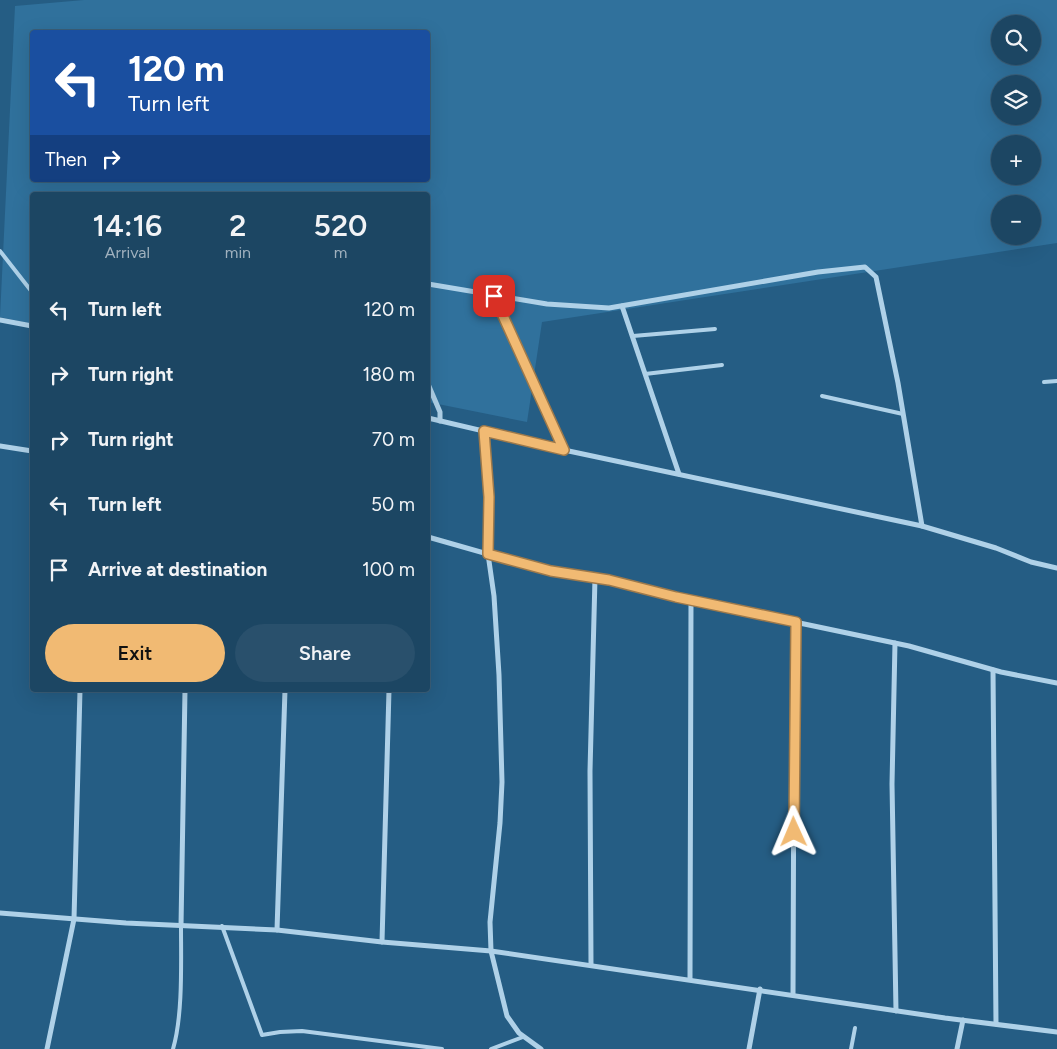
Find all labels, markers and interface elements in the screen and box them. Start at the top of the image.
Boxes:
map controls [991,15,1041,245]
button: search [991,15,1041,65]
text: 120 m [128,48,225,90]
icon: left [45,50,110,115]
button: layers [991,75,1041,125]
text: Turn left [128,90,210,117]
button: + [991,135,1041,185]
icon: right [97,145,125,173]
text: Then [45,148,87,171]
button: − [991,195,1041,245]
text: 14:16 [93,207,162,244]
text: 2 [229,207,246,244]
text: 520 [314,207,367,244]
text: Arrival [105,243,150,262]
text: min [225,243,251,262]
text: m [334,243,347,262]
pin [473,275,515,317]
icon: arrive [480,282,508,310]
icon: left [45,296,73,324]
text: Turn left [88,298,162,321]
text: 120 m [363,298,415,321]
icon: right [45,361,73,389]
text: Turn right [88,363,174,386]
text: 180 m [362,363,415,386]
icon: right [45,426,73,454]
text: Turn right [88,428,174,451]
text: 70 m [372,428,415,451]
icon: left [45,491,73,519]
text: Turn left [88,493,162,516]
text: 50 m [371,493,415,516]
icon: arrive [45,556,73,584]
text: Arrive at destination [88,558,267,581]
text: 100 m [362,558,415,581]
button: Exit [45,624,225,682]
button: Share [235,624,415,682]
position arrow [767,805,819,857]

